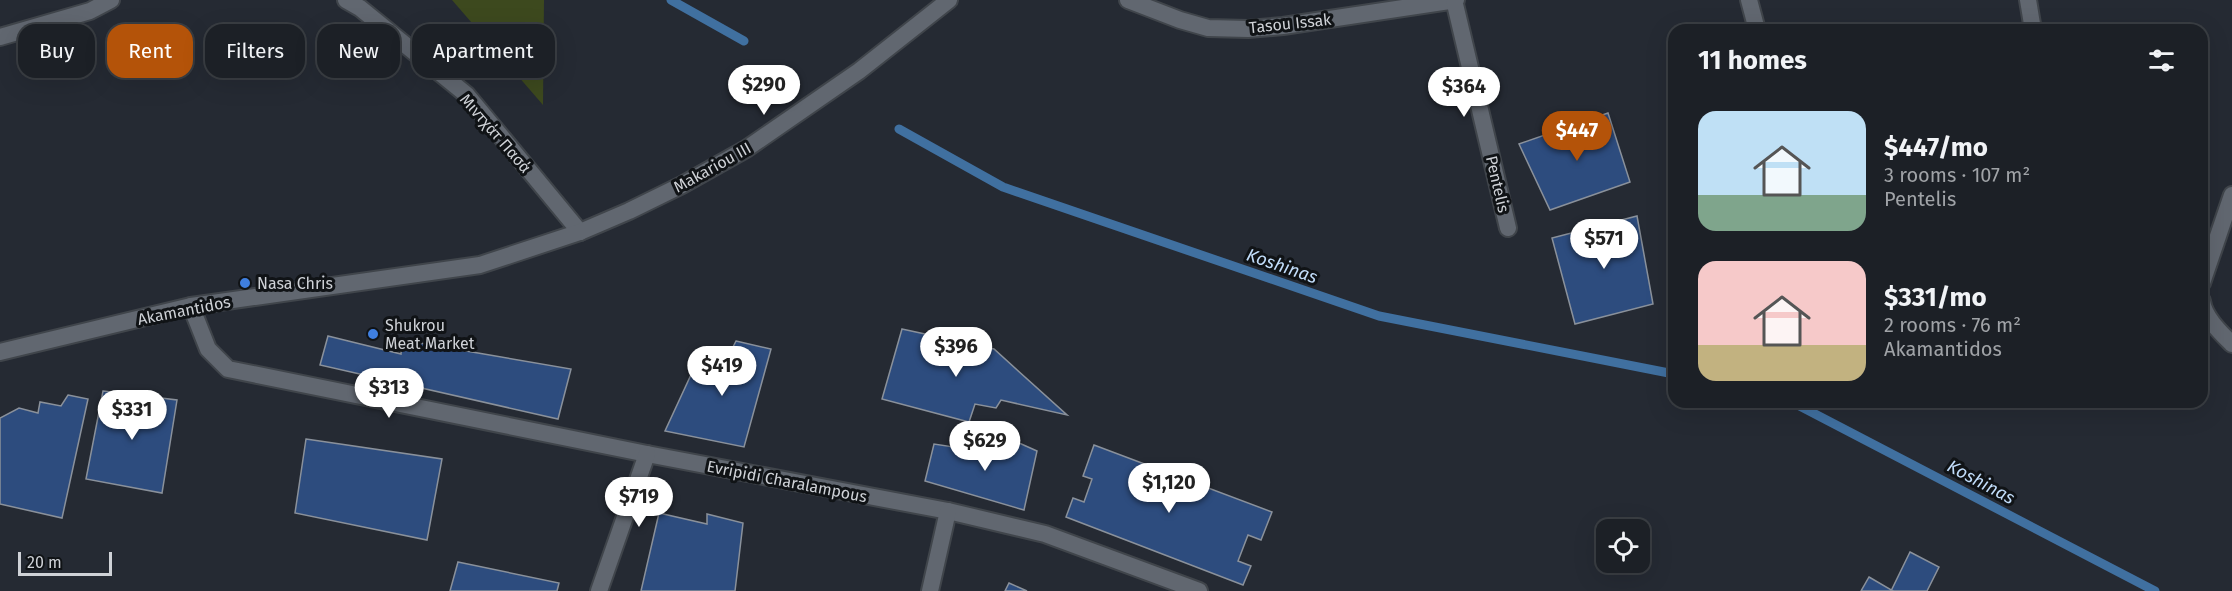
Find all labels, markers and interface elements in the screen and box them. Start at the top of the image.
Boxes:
street label: Tasou Issak [1248,10,1333,37]
chip: Buy [18,24,95,78]
chip: Rent [107,24,193,78]
chip: Filters [205,24,305,78]
chip: New [317,24,400,78]
chip: Apartment [412,24,555,78]
icon: filters [2145,44,2178,77]
text: 11 homes [1698,45,1807,76]
pin: $290 [728,65,800,116]
pin: $364 [1428,67,1500,118]
text: $290 [742,72,786,96]
text: $364 [1442,74,1486,98]
street label: Μιντχάτ Πασά [456,90,535,177]
pin: $447 [1541,111,1613,162]
text: $447 [1556,118,1598,142]
text: $447/mo [1884,132,1988,163]
icon: home [1746,135,1818,207]
street label: Makariou III [670,138,754,196]
street label: Pentelis [1482,154,1513,214]
text: 3 rooms · 107 m² [1884,163,2030,187]
text: Pentelis [1884,187,1956,211]
pin: $571 [1568,219,1640,270]
text: $571 [1584,226,1624,250]
water label: Koshinas [1244,244,1320,288]
place label: Nasa Chris [257,274,333,293]
marker: Nasa Chris [238,276,252,290]
text: $331/mo [1884,282,1987,313]
icon: home [1746,285,1818,357]
street label: Akamantidos [136,292,232,329]
text: 2 rooms · 76 m² [1884,313,2021,337]
place label: Shukrou Meat Market [385,316,475,353]
marker: Shukrou Meat Market [366,327,380,341]
pin: $396 [920,327,992,378]
text: $396 [934,334,978,358]
text: Akamantidos [1884,337,2002,361]
pin: $419 [686,346,758,397]
text: $419 [701,353,743,377]
pin: $313 [353,368,425,419]
text: $313 [369,375,409,399]
pin: $331 [96,390,168,441]
text: $331 [112,397,152,421]
pin: $629 [949,421,1021,472]
text: $629 [963,428,1007,452]
water label: Koshinas [1943,455,2019,509]
street label: Evripidi Charalampous [705,457,869,506]
pin: $1,120 [1120,463,1218,514]
text: $1,120 [1142,470,1196,494]
pin: $719 [603,477,675,528]
text: $719 [619,484,659,508]
map controls [1596,519,1650,573]
button: locate [1596,519,1650,573]
scale bar [18,549,112,576]
text: 20 m [27,553,62,572]

